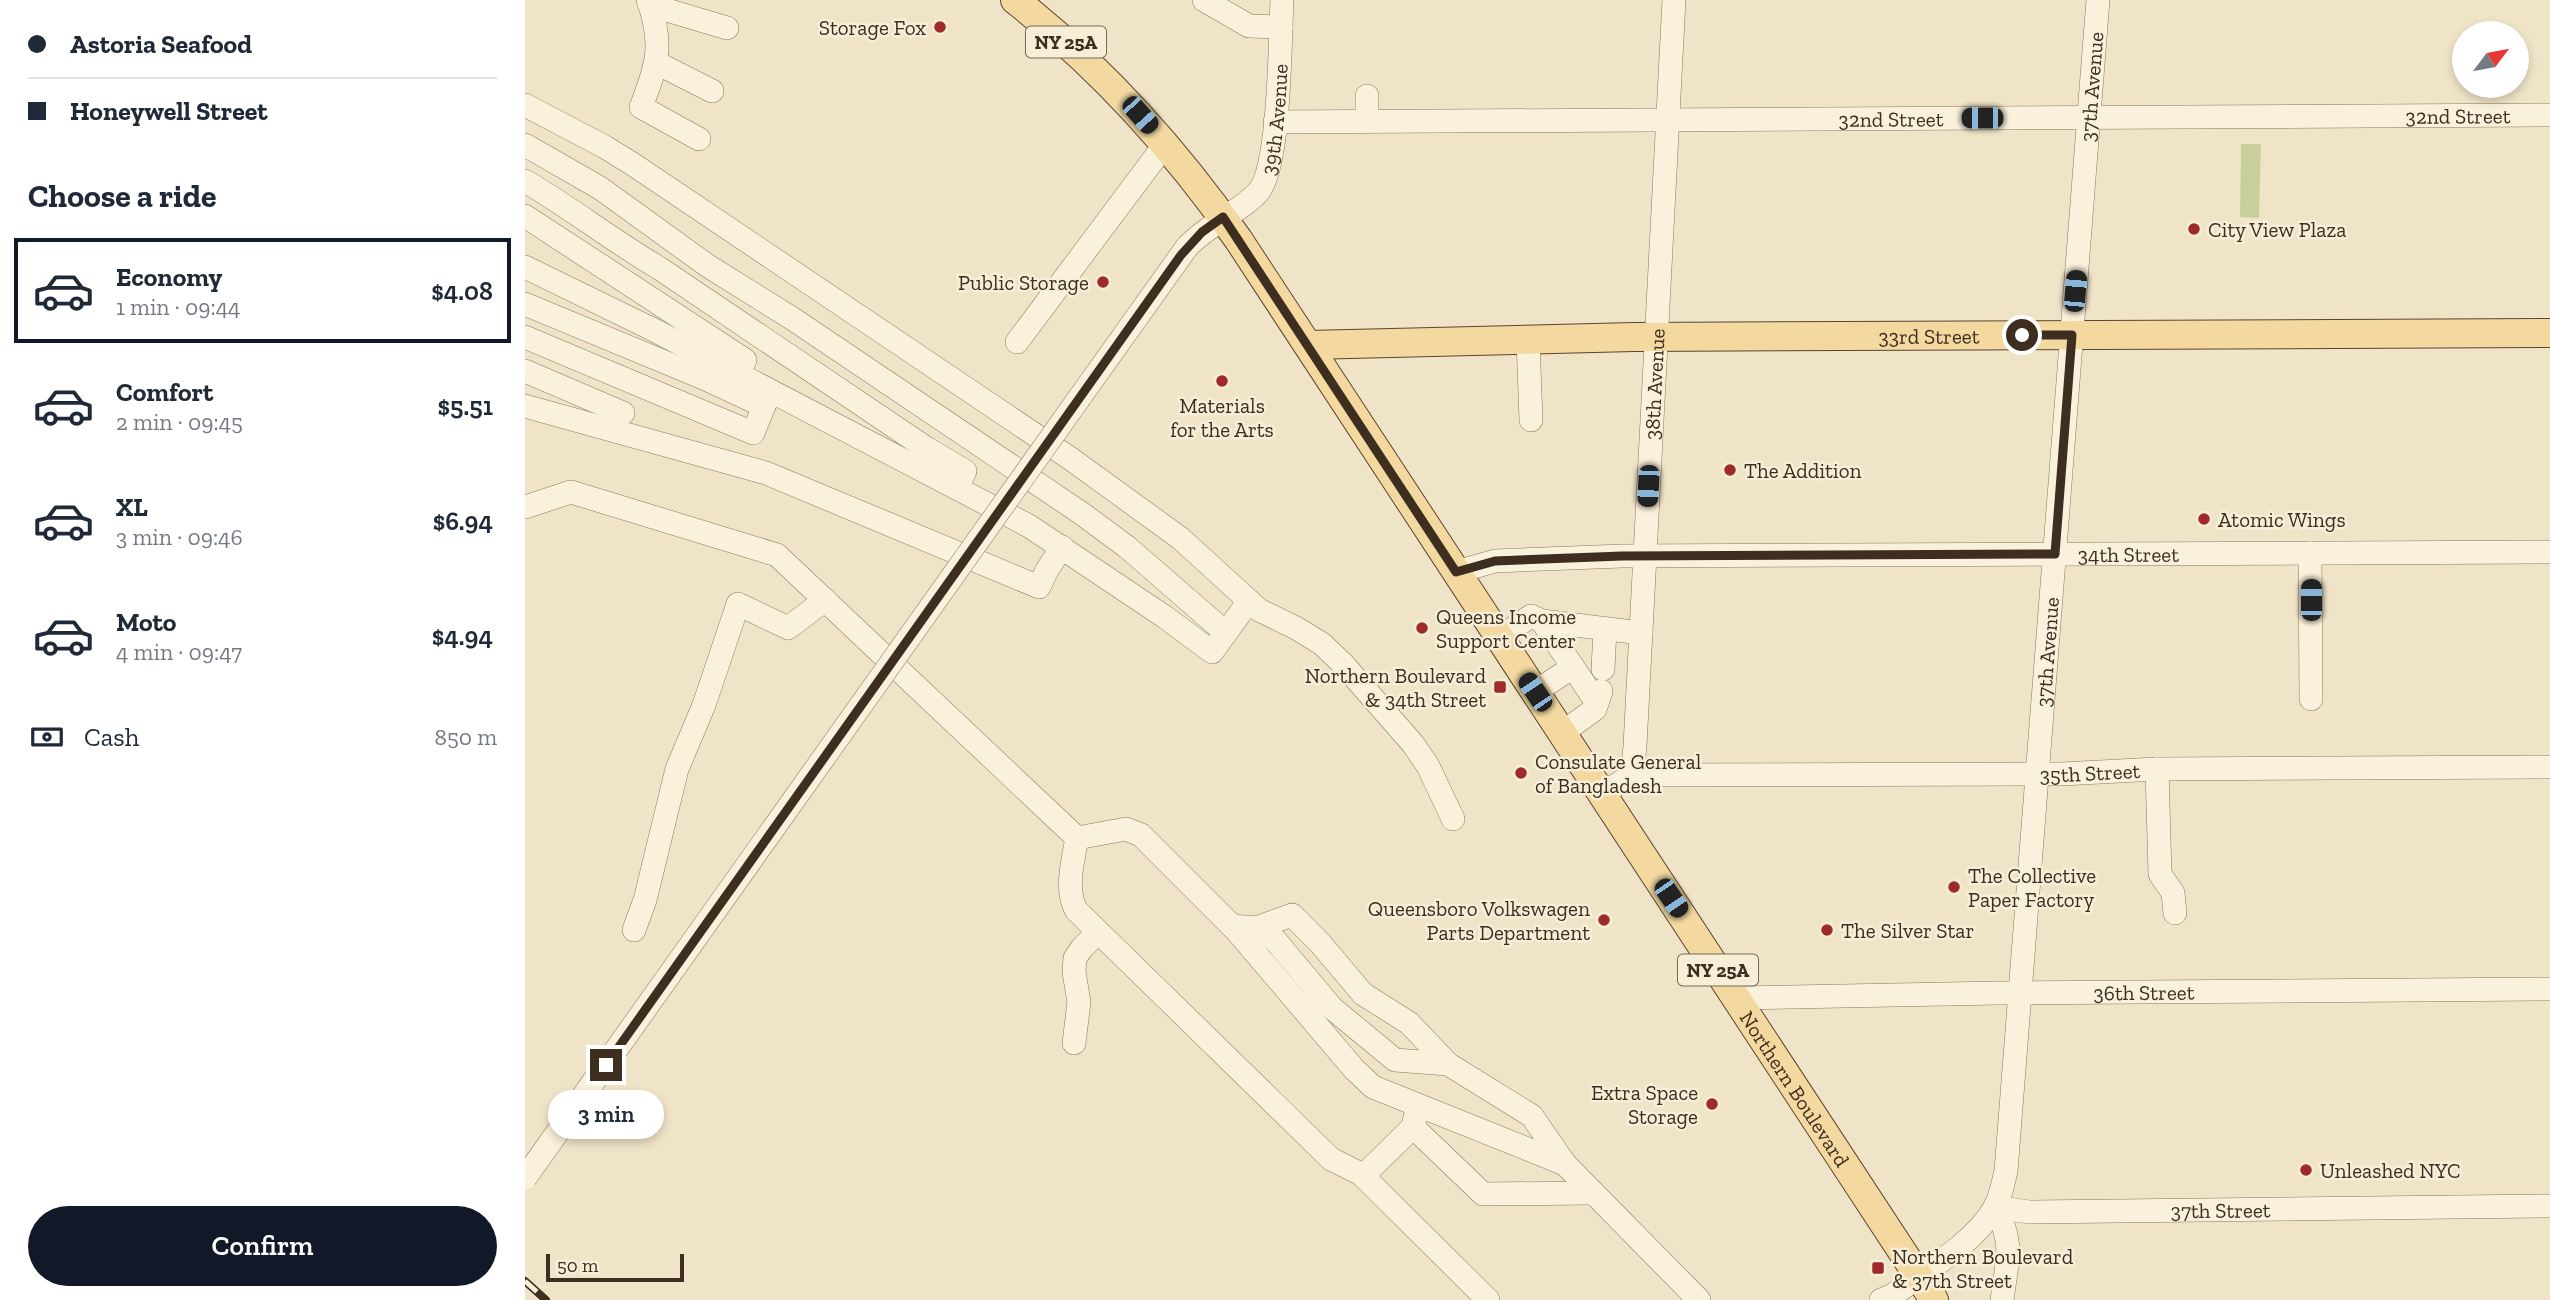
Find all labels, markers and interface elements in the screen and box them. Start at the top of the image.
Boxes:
place label: Storage Fox [819,15,926,40]
marker: Storage Fox [932,19,948,35]
north arrow [2452,21,2529,98]
map controls [2452,21,2529,98]
road number: NY 25A [1026,26,1106,58]
text: Astoria Seafood [70,28,252,60]
street label: 37th Avenue [2074,31,2108,143]
street label: 39th Avenue [1255,63,1292,178]
car [1119,92,1162,138]
text: Honeywell Street [70,95,268,127]
street label: 32nd Street [2405,103,2511,128]
street label: 32nd Street [1839,106,1944,131]
car [1962,108,2004,129]
text: Choose a ride [28,177,216,215]
place label: City View Plaza [2208,217,2346,242]
marker: City View Plaza [2186,221,2202,237]
icon: car [32,259,95,322]
text: Economy [116,261,222,293]
car [2063,269,2088,313]
place label: Public Storage [958,270,1089,295]
marker: Public Storage [1095,274,1111,290]
text: $4.08 [431,275,493,307]
text: 1 min · 09:44 [116,293,240,321]
route start [2006,319,2038,351]
street label: 33rd Street [1878,323,1980,348]
street label: 38th Avenue [1639,328,1669,441]
marker: Materials for the Arts [1214,373,1230,389]
icon: car [32,374,95,437]
text: Comfort [116,376,213,408]
text: $5.51 [437,390,493,422]
place label: Materials for the Arts [1170,393,1274,442]
text: 2 min · 09:45 [116,408,243,436]
place label: The Addition [1744,458,1862,483]
marker: The Addition [1722,462,1738,478]
car [1637,464,1660,508]
icon: car [32,489,95,552]
text: XL [116,491,148,523]
text: $6.94 [433,505,493,537]
place label: Atomic Wings [2218,507,2346,532]
marker: Atomic Wings [2196,511,2212,527]
text: 3 min · 09:46 [116,523,243,551]
street label: 34th Street [2078,541,2179,567]
car [2301,579,2322,621]
street label: 37th Avenue [2030,596,2064,708]
icon: car [32,604,95,667]
place label: Queens Income Support Center [1436,604,1576,653]
text: Moto [116,606,176,638]
text: $4.94 [432,620,493,652]
marker: Queens Income Support Center [1414,620,1430,636]
text: 4 min · 09:47 [116,638,242,666]
place label: Northern Boulevard & 34th Street [1305,663,1486,712]
car [1515,669,1556,715]
marker: Northern Boulevard & 34th Street [1492,679,1508,695]
icon: cash [28,718,66,756]
text: Cash [84,721,139,753]
text: 850 m [435,723,497,751]
place label: Consulate General of Bangladesh [1535,749,1702,798]
street label: 35th Street [2040,757,2141,787]
marker: Consulate General of Bangladesh [1513,765,1529,781]
place label: The Collective Paper Factory [1968,863,2096,912]
car [1651,875,1692,921]
marker: The Collective Paper Factory [1946,879,1962,895]
place label: Queensboro Volkswagen Parts Department [1368,896,1590,945]
marker: Queensboro Volkswagen Parts Department [1596,912,1612,928]
place label: The Silver Star [1841,918,1974,943]
marker: The Silver Star [1819,922,1835,938]
road number: NY 25A [1678,954,1758,986]
street label: 36th Street [2093,979,2195,1005]
street label: Northern Boulevard [1735,1006,1856,1172]
route end [590,1049,622,1081]
place label: Extra Space Storage [1591,1080,1698,1129]
callout: 3 min [548,1090,664,1138]
marker: Extra Space Storage [1704,1096,1720,1112]
text: 3 min [578,1100,634,1128]
place label: Unleashed NYC [2320,1158,2461,1183]
marker: Unleashed NYC [2298,1162,2314,1178]
street label: 37th Street [2171,1197,2271,1223]
button: Confirm [28,1206,497,1286]
place label: Northern Boulevard & 37th Street [1892,1244,2074,1293]
scale bar [546,1251,684,1283]
text: 50 m [557,1254,598,1277]
marker: Northern Boulevard & 37th Street [1870,1260,1886,1276]

